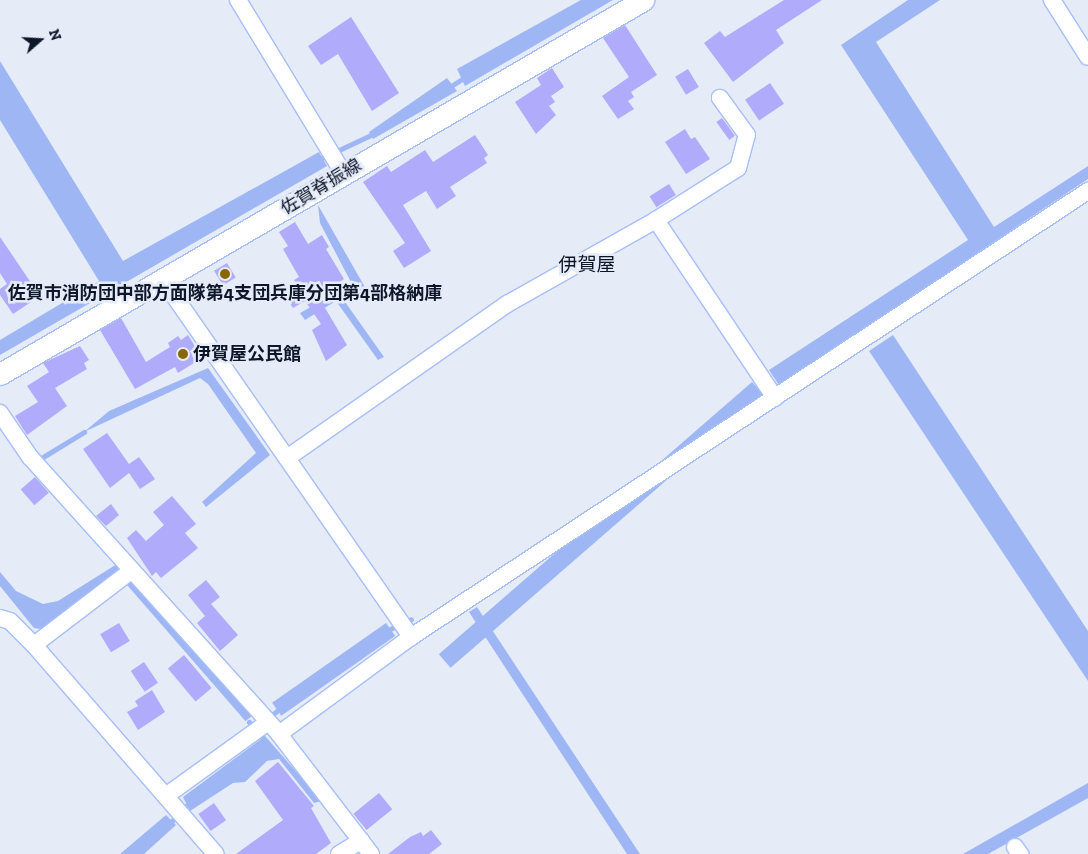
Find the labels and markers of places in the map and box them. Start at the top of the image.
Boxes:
marker: 佐賀市消防団中部方面隊第4支団兵庫分団第4部格納庫 [219,268,231,280]
place label: 佐賀市消防団中部方面隊第4支団兵庫分団第4部格納庫 [8,282,442,304]
place label: 伊賀屋公民館 [193,343,301,365]
marker: 伊賀屋公民館 [177,348,189,360]

